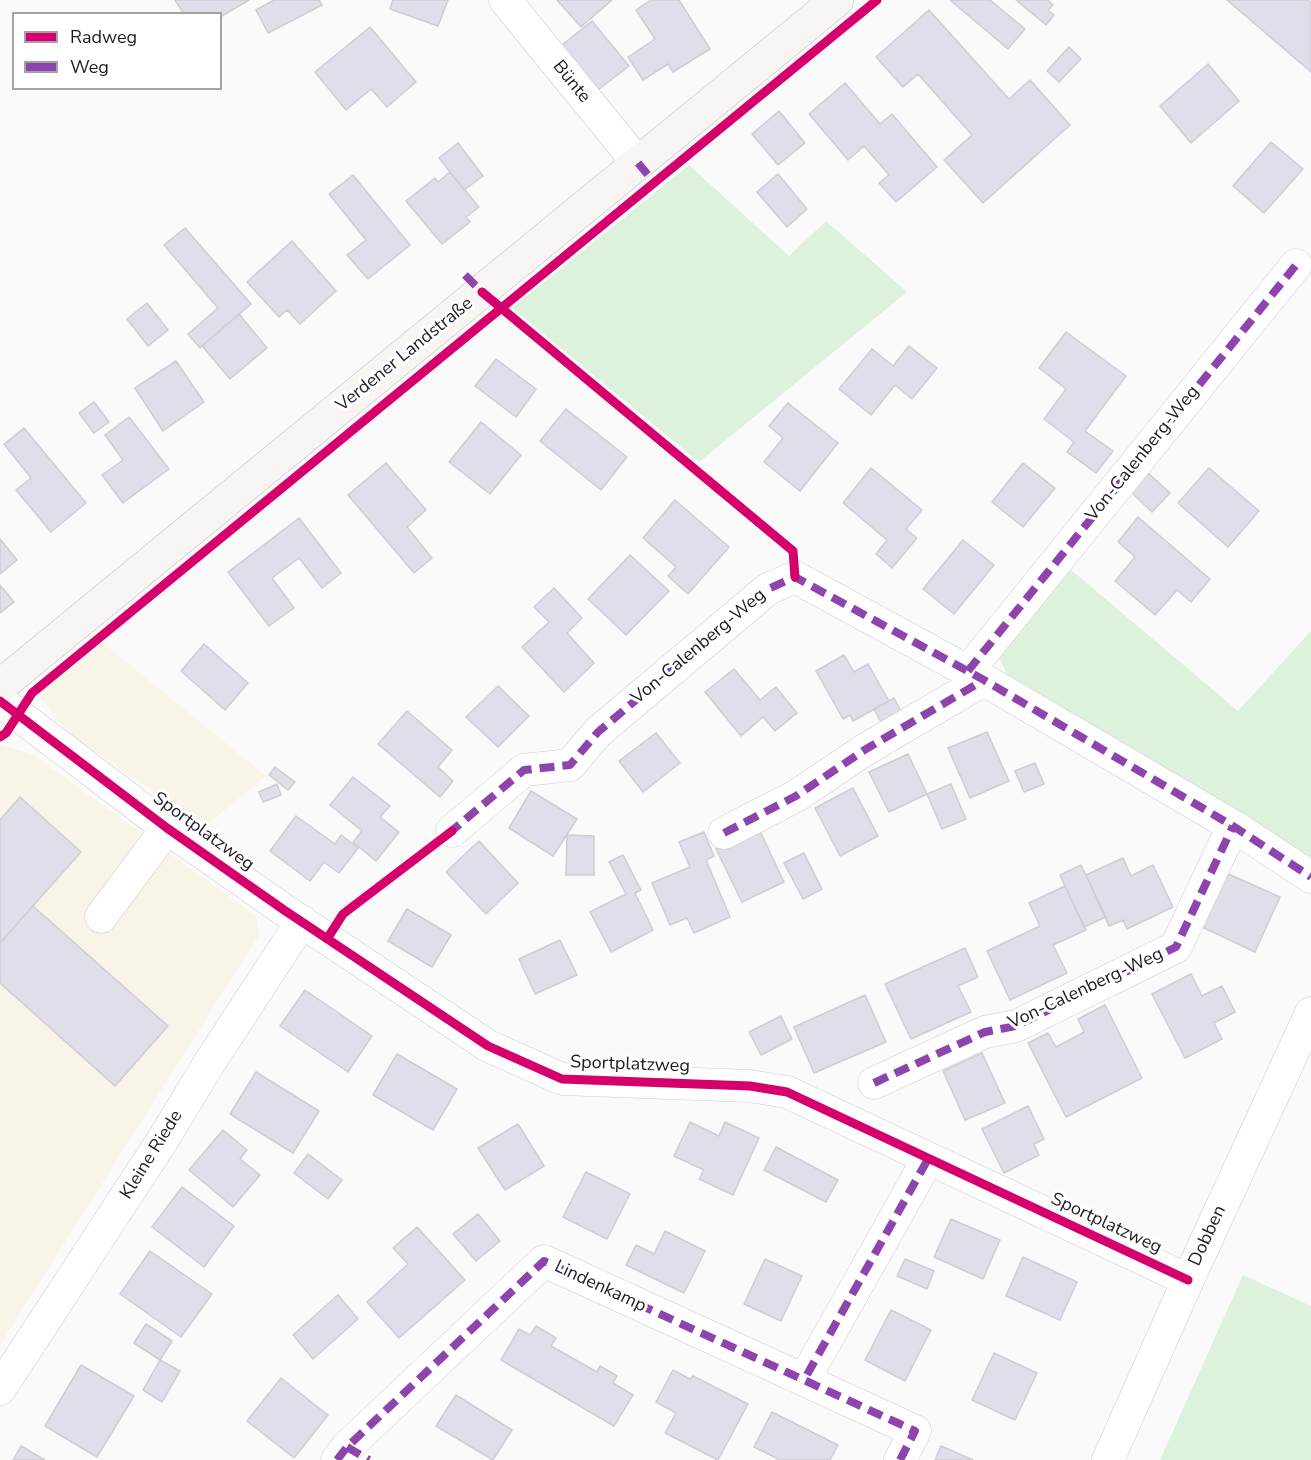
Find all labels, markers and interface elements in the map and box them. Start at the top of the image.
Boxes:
legend [12,12,222,90]
text: Radweg [70,25,137,49]
text: Weg [70,55,109,79]
street label: Bünte [547,56,595,108]
street label: Verdener Landstraße [332,293,478,417]
street label: Von-Calenberg-Weg [1082,382,1204,526]
street label: Von-Calenberg-Weg [628,585,770,709]
street label: Sportplatzweg [148,788,258,876]
street label: Von-Calenberg-Weg [1005,944,1167,1034]
street label: Sportplatzweg [570,1052,690,1078]
street label: Kleine Riede [116,1107,188,1203]
street label: Sportplatzweg [1047,1189,1165,1259]
street label: Dobben [1185,1202,1231,1270]
street label: Lindenkamp [551,1256,649,1318]

